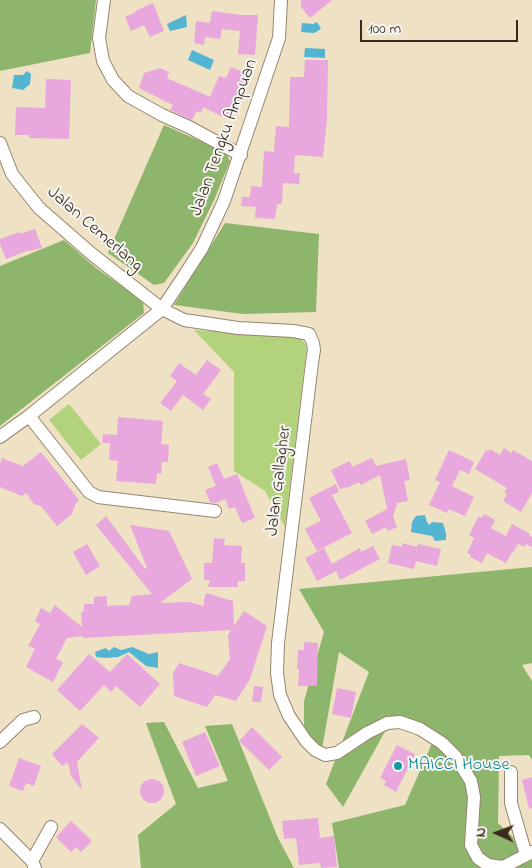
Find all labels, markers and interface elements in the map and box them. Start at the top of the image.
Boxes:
scale bar [362,10,520,42]
text: 100 m [368,18,401,40]
street label: Jalan Tengku Ampuan [187,57,263,219]
street label: Jalan Cemerlang [42,183,146,277]
street label: Jalan Gallagher [263,425,297,537]
place label: MAICCI House [408,755,509,777]
marker: MAICCI House [392,760,404,772]
north arrow [472,808,522,858]
text: N [471,827,492,838]

